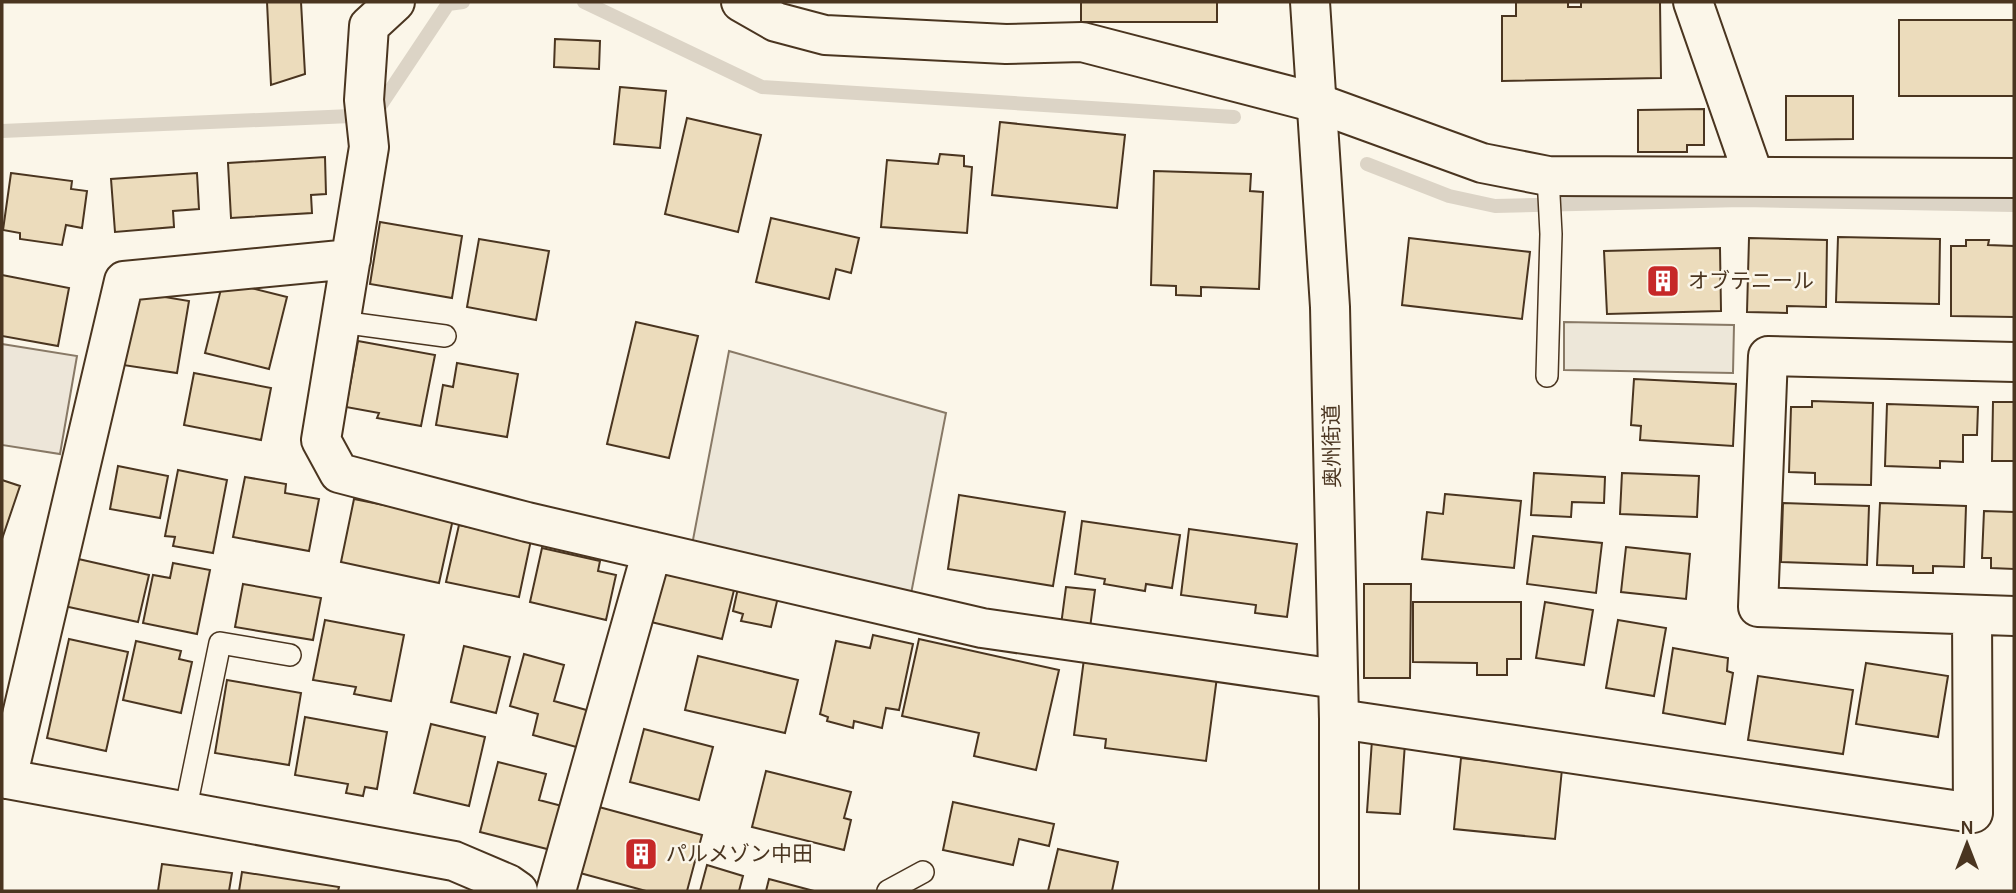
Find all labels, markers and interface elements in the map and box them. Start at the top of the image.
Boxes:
building icon: オブテニール [1644,262,1682,300]
place label: オブテニール [1688,269,1814,293]
street label: 奥州街道 [1319,404,1345,488]
north arrow [1932,809,2002,879]
text: N [1960,817,1974,839]
building icon: パルメゾン中田 [622,835,660,873]
place label: パルメゾン中田 [666,842,813,866]

